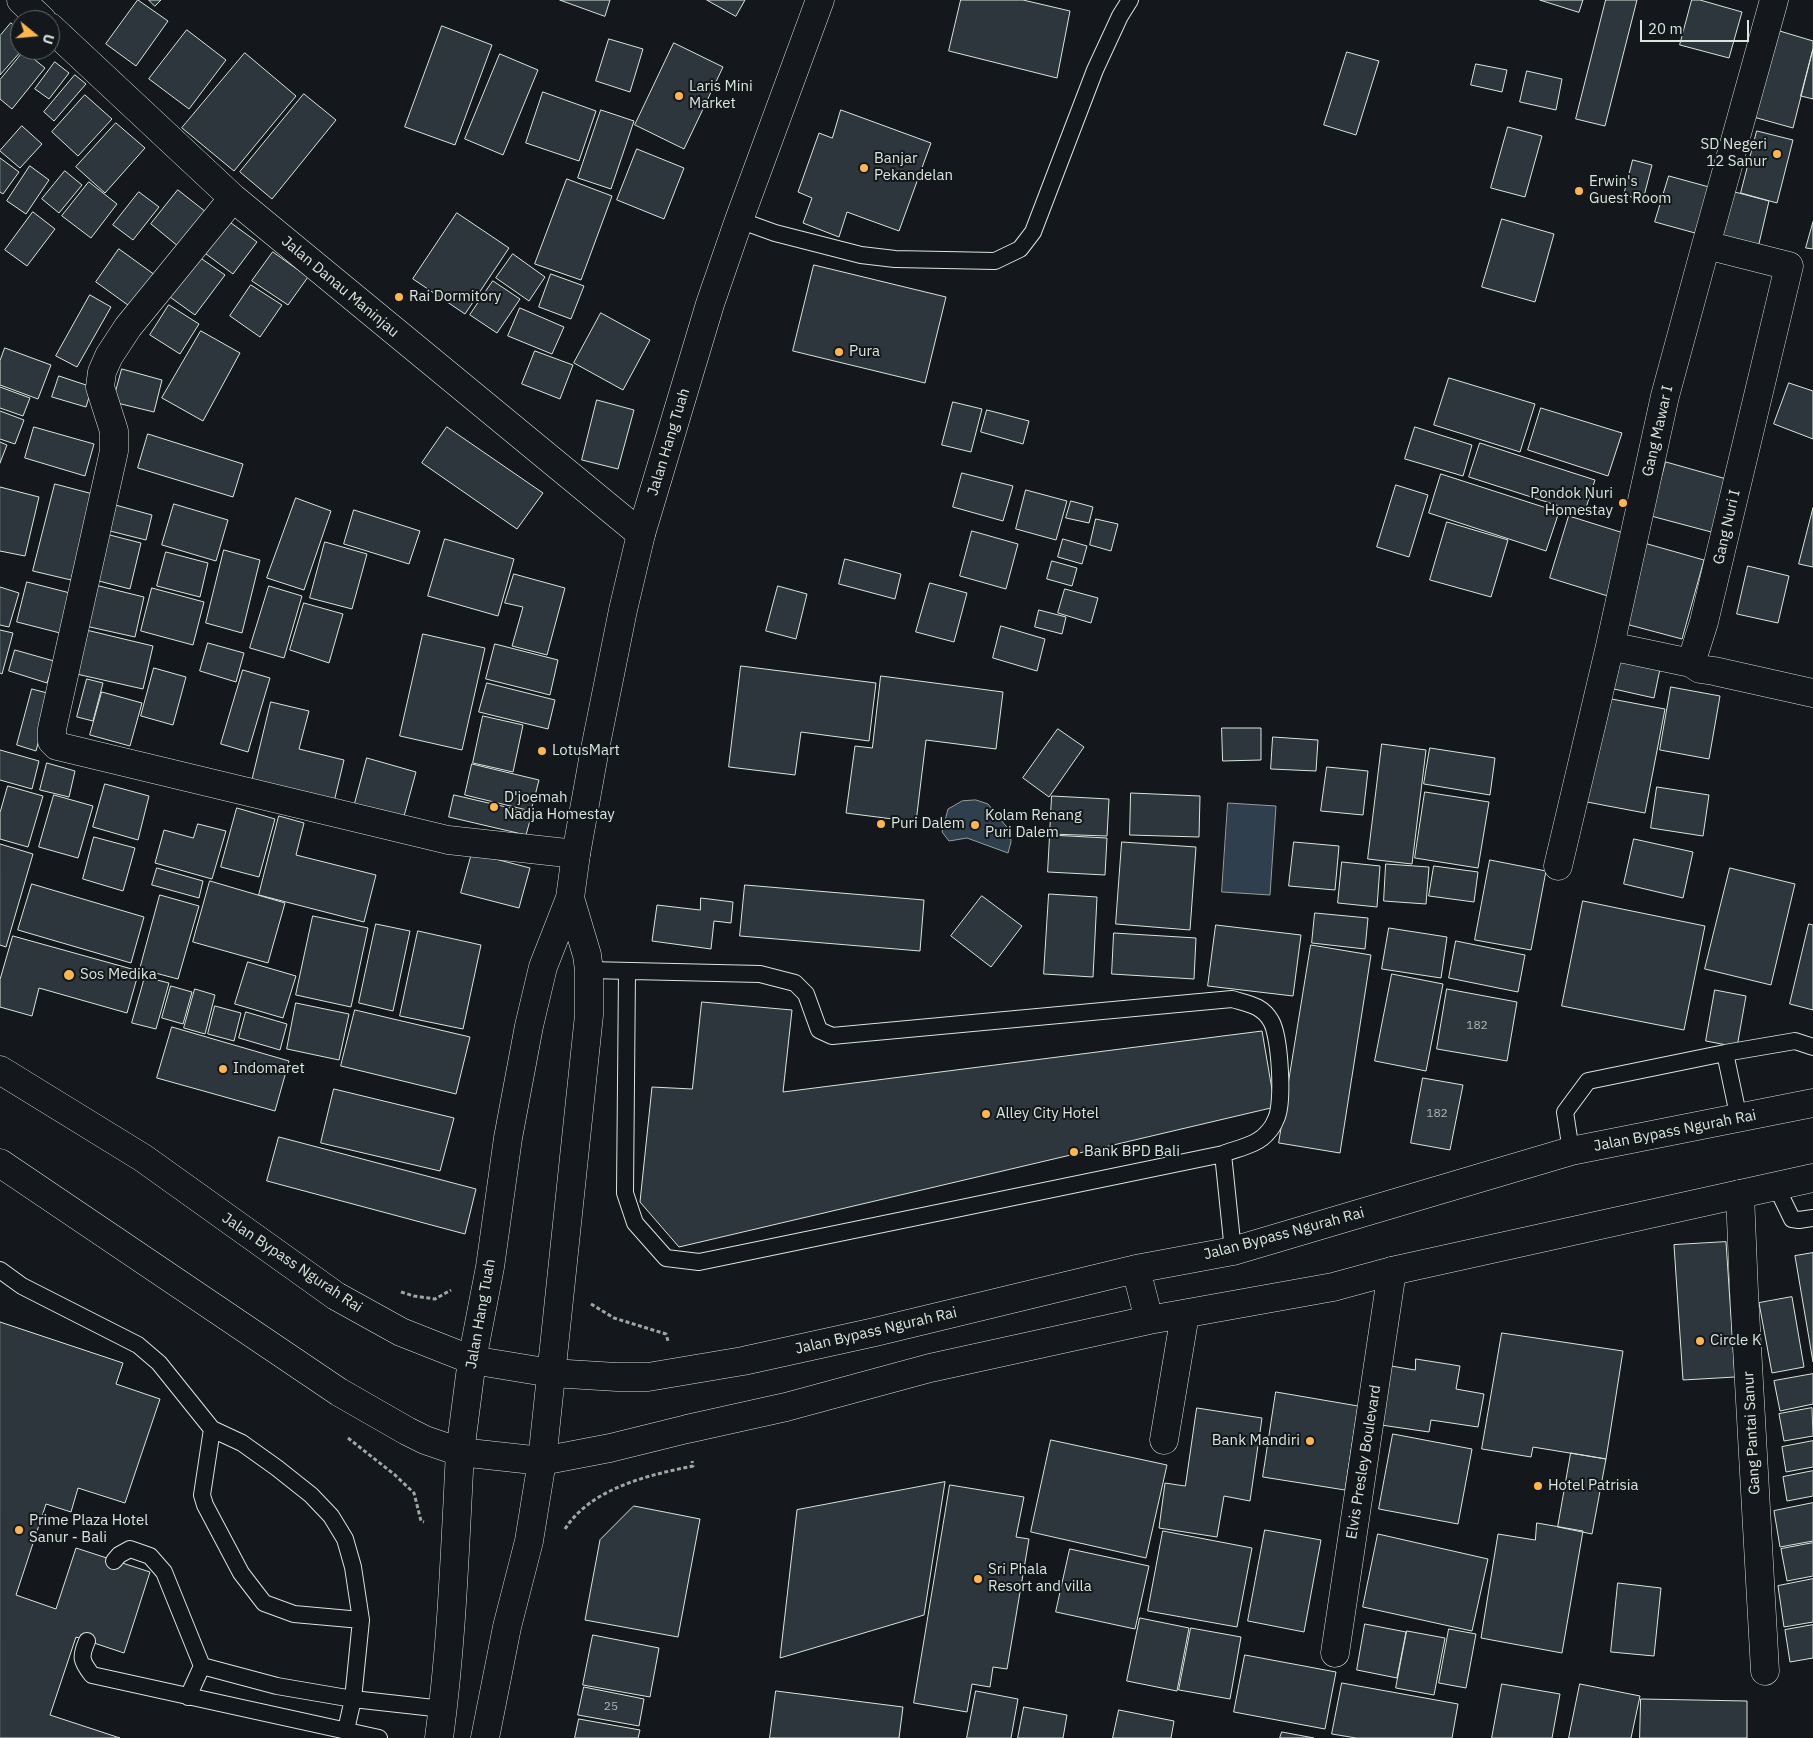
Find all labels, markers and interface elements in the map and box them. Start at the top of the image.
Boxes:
north arrow [10,10,60,60]
scale bar [1643,10,1752,42]
text: 20 m [1648,19,1683,38]
text: U [38,32,58,46]
place label: Laris Mini Market [689,78,753,113]
marker: Laris Mini Market [673,90,685,102]
place label: SD Negeri 12 Sanur [1701,136,1767,171]
marker: SD Negeri 12 Sanur [1771,148,1783,160]
place label: Banjar Pekandelan [874,150,953,185]
marker: Banjar Pekandelan [858,162,870,174]
place label: Erwin's Guest Room [1589,173,1671,208]
marker: Erwin's Guest Room [1573,185,1585,197]
street label: Jalan Danau Maninjau [278,233,402,341]
place label: Rai Dormitory [409,288,501,306]
marker: Rai Dormitory [393,291,405,303]
place label: Pura [849,343,880,361]
marker: Pura [833,346,845,358]
street label: Gang Mawar I [1639,384,1677,478]
street label: Jalan Hang Tuah [644,386,694,498]
place label: Pondok Nuri Homestay [1530,485,1613,520]
street label: Gang Nuri I [1710,488,1744,566]
marker: Pondok Nuri Homestay [1617,497,1629,509]
place label: LotusMart [552,742,620,760]
marker: LotusMart [536,745,548,757]
place label: D'joemah Nadja Homestay [504,789,615,824]
marker: D'joemah Nadja Homestay [488,801,500,813]
place label: Kolam Renang Puri Dalem [985,807,1082,842]
place label: Puri Dalem [891,815,965,833]
marker: Puri Dalem [875,818,887,830]
marker: Kolam Renang Puri Dalem [969,819,981,831]
place label: Sos Medika [80,966,157,984]
marker: Sos Medika [62,968,76,982]
house number: 182 [1466,1019,1488,1033]
place label: Indomaret [233,1060,305,1078]
marker: Indomaret [217,1063,229,1075]
place label: Alley City Hotel [996,1105,1099,1123]
street label: Jalan Bypass Ngurah Rai [1592,1106,1758,1156]
house number: 182 [1426,1107,1448,1121]
marker: Alley City Hotel [980,1108,992,1120]
place label: Bank BPD Bali [1084,1143,1180,1161]
marker: Bank BPD Bali [1068,1146,1080,1158]
street label: Jalan Bypass Ngurah Rai [1202,1204,1366,1264]
street label: Jalan Bypass Ngurah Rai [218,1209,366,1317]
street label: Jalan Hang Tuah [462,1258,500,1370]
street label: Jalan Bypass Ngurah Rai [793,1304,959,1358]
place label: Circle K [1710,1332,1761,1350]
marker: Circle K [1694,1335,1706,1347]
street label: Gang Pantai Sanur [1740,1371,1764,1495]
street label: Elvis Presley Boulevard [1343,1384,1385,1540]
place label: Bank Mandiri [1212,1432,1300,1450]
marker: Bank Mandiri [1304,1435,1316,1447]
place label: Hotel Patrisia [1548,1477,1639,1495]
marker: Hotel Patrisia [1532,1480,1544,1492]
place label: Prime Plaza Hotel Sanur - Bali [29,1512,148,1547]
marker: Prime Plaza Hotel Sanur - Bali [13,1524,25,1536]
place label: Sri Phala Resort and villa [988,1561,1092,1596]
marker: Sri Phala Resort and villa [972,1573,984,1585]
house number: 25 [604,1700,618,1714]

